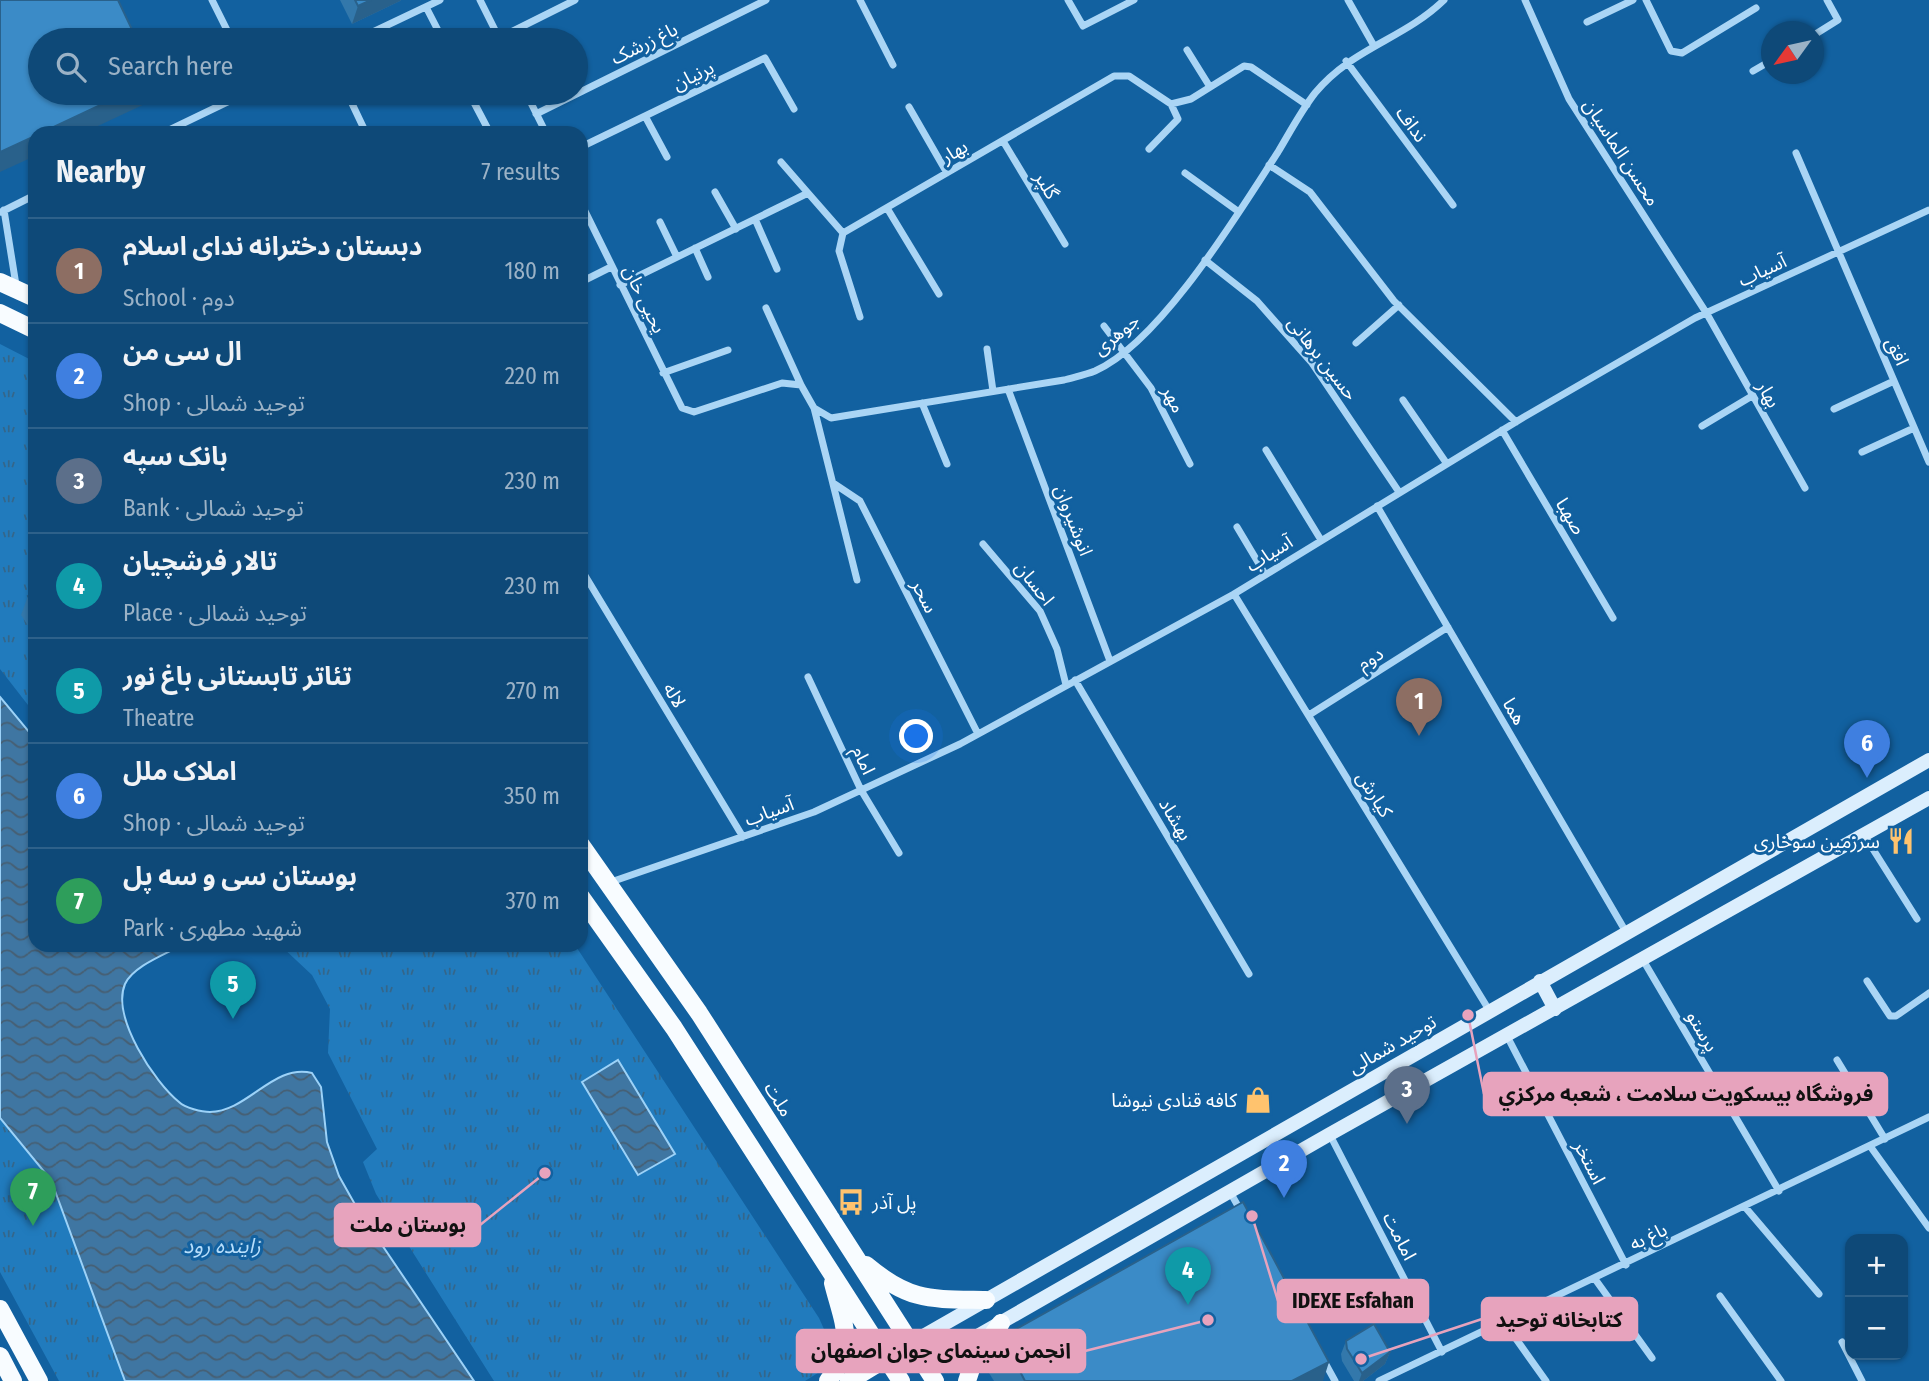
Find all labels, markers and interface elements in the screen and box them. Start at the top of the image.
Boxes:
street label: باغ زرشک [607,17,682,71]
north arrow [1761,21,1824,84]
search box [28,28,588,105]
icon: search [52,48,90,86]
text: Search here [108,51,233,82]
street label: پرنیان [669,56,718,96]
street label: محسن الماسیان [1578,94,1665,210]
street label: نداف [1391,102,1432,147]
street label: بهار [936,135,972,169]
text: Nearby [56,154,145,190]
text: 7 results [481,158,560,186]
street label: گلپر [1028,166,1064,205]
text: دبستان دخترانه ندای اسلام [123,231,422,262]
street label: آسیاب [1734,249,1791,292]
text: 1 [74,257,84,285]
text: 180 m [504,257,560,285]
street label: یحیی خان [618,261,671,337]
text: School · دوم [123,284,235,312]
street label: جوهری [1088,309,1144,360]
street label: حسین برهانی [1283,312,1363,405]
street label: افق [1881,334,1914,369]
text: ال سی من [123,336,242,367]
text: 2 [74,362,84,390]
text: 220 m [505,362,560,390]
street label: بهار [1751,376,1785,412]
street label: مهر [1157,381,1190,417]
text: Shop · توحید شمالی [123,389,305,417]
text: بانک سپه [123,441,228,472]
text: 3 [74,467,84,495]
text: 230 m [504,467,560,495]
street label: انوشیروان [1050,481,1098,559]
text: Bank · توحید شمالی [123,494,304,522]
street label: صهبا [1551,494,1590,539]
street label: آسیاب [1242,529,1298,577]
text: تالار فرشچیان [123,546,277,577]
street label: احسان [1010,556,1059,610]
text: 4 [73,572,85,600]
text: 230 m [504,572,560,600]
street label: سحر [906,575,943,617]
text: Place · توحید شمالی [123,599,307,627]
street label: دوم [1353,642,1389,678]
text: تئاتر تابستانی باغ نور [123,661,352,692]
text: 5 [73,677,85,705]
text: 270 m [506,677,560,705]
pin: 1 [1396,678,1442,736]
street label: لاله [658,679,691,712]
street label: هما [1498,694,1531,729]
text: Theatre [123,704,194,732]
your location [899,719,933,753]
pin: 6 [1844,720,1890,778]
street label: امام [844,742,880,780]
text: املاک ملل [123,756,237,787]
street label: کیارش [1352,767,1398,822]
text: 6 [73,782,85,810]
text: 350 m [504,782,560,810]
street label: آسیاب [741,791,798,831]
street label: بهشاد [1154,794,1197,845]
text: Shop · توحید شمالی [123,809,305,837]
restaurant icon: سرزمین سوخاری [1886,826,1916,856]
place label: سرزمین سوخاری [1754,830,1880,853]
text: بوستان سی و سه پل [123,861,357,892]
text: 7 [74,887,84,915]
text: 370 m [506,887,560,915]
text: Park · شهید مطهری [123,914,302,942]
pin: 5 [210,961,256,1019]
street label: پرستو [1681,1007,1723,1056]
street label: توحید شمالی [1344,1010,1440,1079]
pin: 3 [1384,1066,1430,1124]
callout: فروشگاه بيسكويت سلامت ، شعبه مركزي [1484,1073,1887,1115]
street label: ملت [759,1078,798,1121]
text: فروشگاه بيسكويت سلامت ، شعبه مركزي [1499,1081,1873,1111]
shop icon: کافه قنادی نیوشا [1243,1085,1273,1115]
place label: کافه قنادی نیوشا [1111,1089,1238,1112]
street label: استخر [1568,1136,1610,1188]
pin: 2 [1261,1140,1307,1198]
pin: 7 [10,1168,56,1226]
bus stop icon: پل آذر [836,1187,866,1217]
place label: پل آذر [871,1191,917,1215]
callout: بوستان ملت [335,1204,480,1246]
street label: امامت [1378,1208,1421,1264]
text: بوستان ملت [350,1212,466,1238]
street label: باغ به [1626,1218,1672,1257]
water label: زاینده رود [183,1233,261,1259]
map controls [1845,1234,1908,1360]
button: + [1845,1234,1908,1297]
pin: 4 [1165,1247,1211,1305]
callout: IDEXE Esfahan [1278,1280,1428,1322]
text: IDEXE Esfahan [1292,1288,1414,1314]
button: − [1845,1297,1908,1360]
callout: کتابخانه توحید [1482,1298,1637,1340]
text: کتابخانه توحید [1496,1307,1623,1333]
callout: انجمن سینمای جوان اصفهان [797,1330,1085,1372]
text: انجمن سینمای جوان اصفهان [811,1338,1071,1364]

